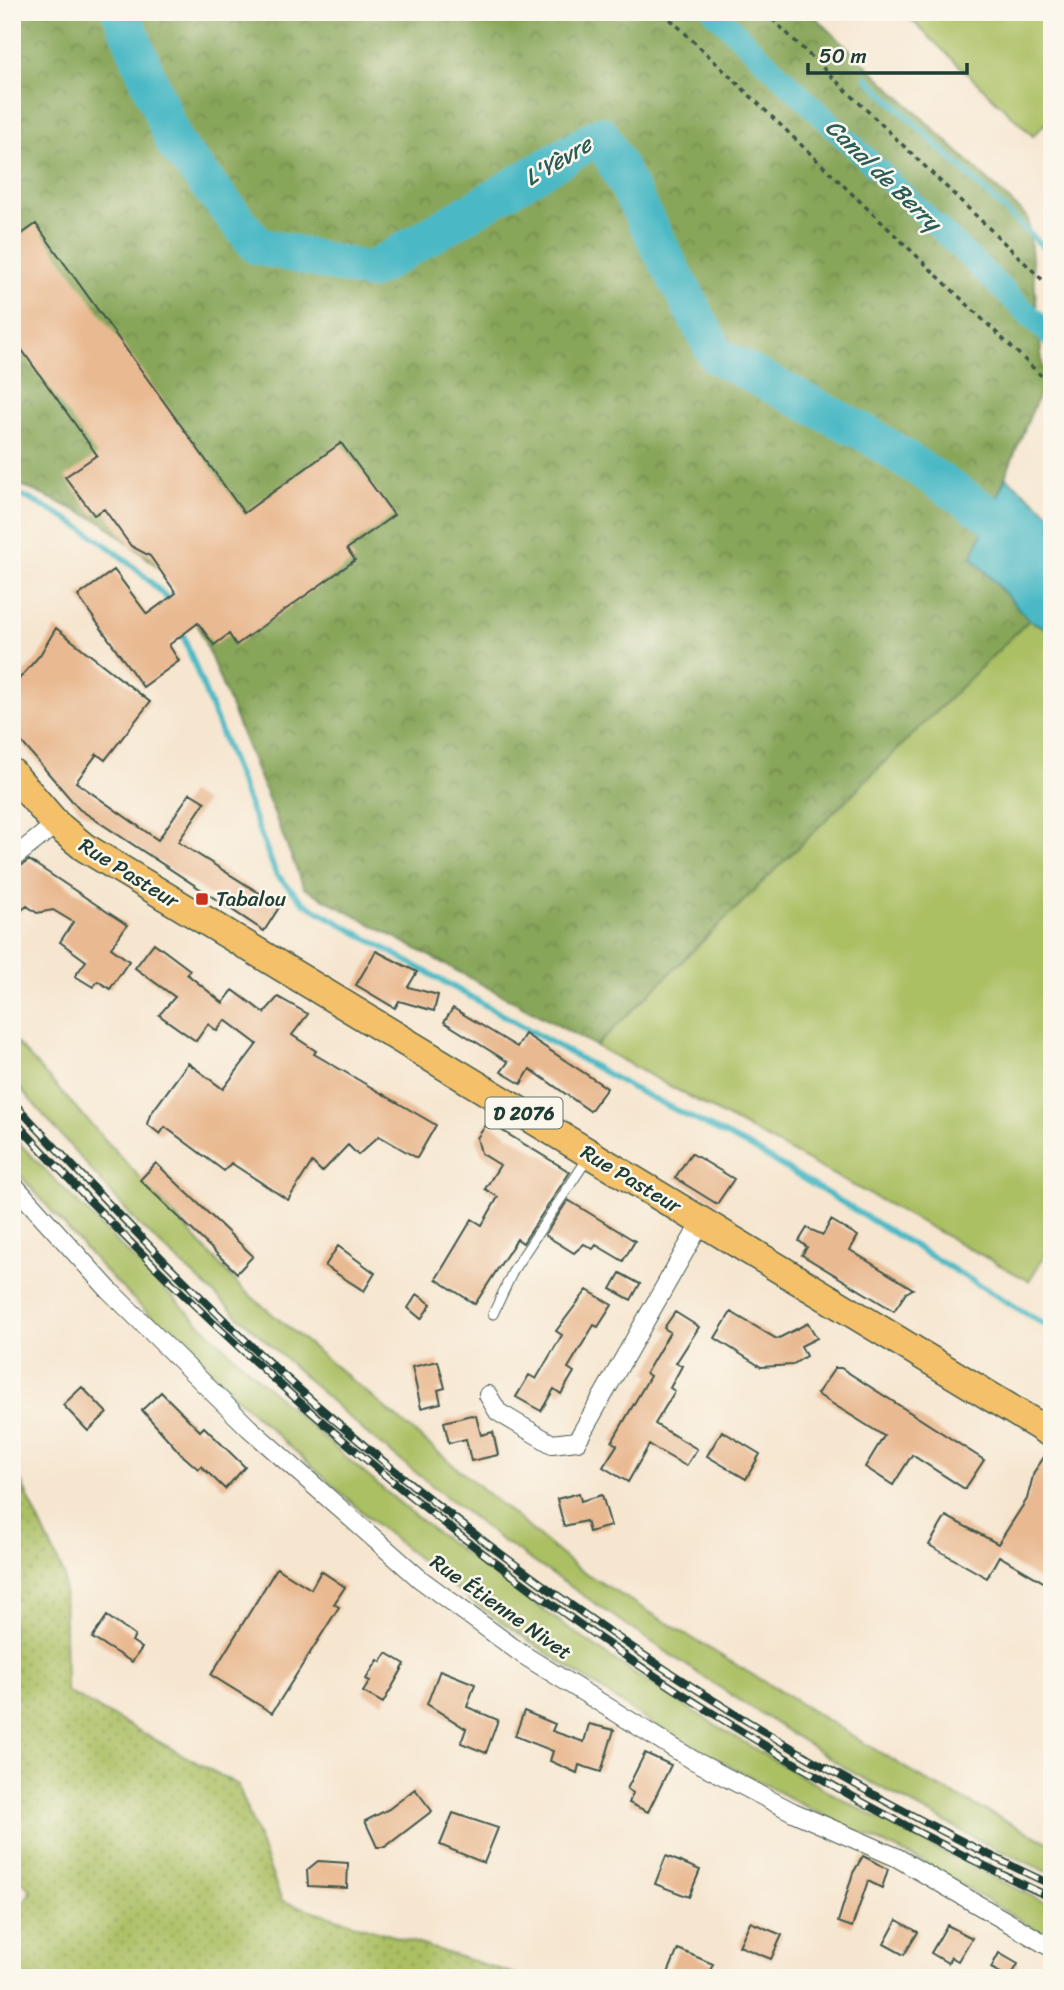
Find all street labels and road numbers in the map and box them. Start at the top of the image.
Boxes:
street label: Rue Pasteur [71,827,188,920]
road number: D 2076 [486,1098,562,1128]
street label: Rue Pasteur [573,1134,690,1225]
street label: Rue Étienne Nivet [422,1544,580,1670]

